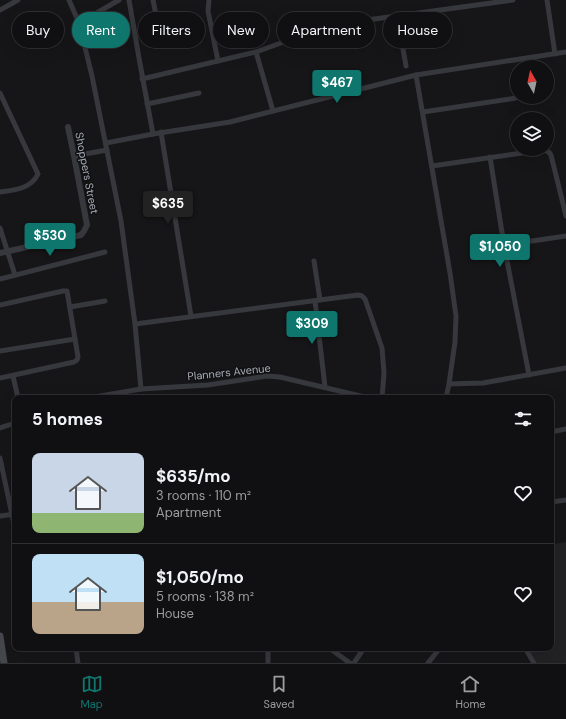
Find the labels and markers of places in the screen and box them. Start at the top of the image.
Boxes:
pin: $467 [313,70,361,104]
pin: $635 [144,191,192,225]
pin: $530 [26,223,74,257]
pin: $1,050 [467,234,533,268]
pin: $309 [288,311,336,345]

